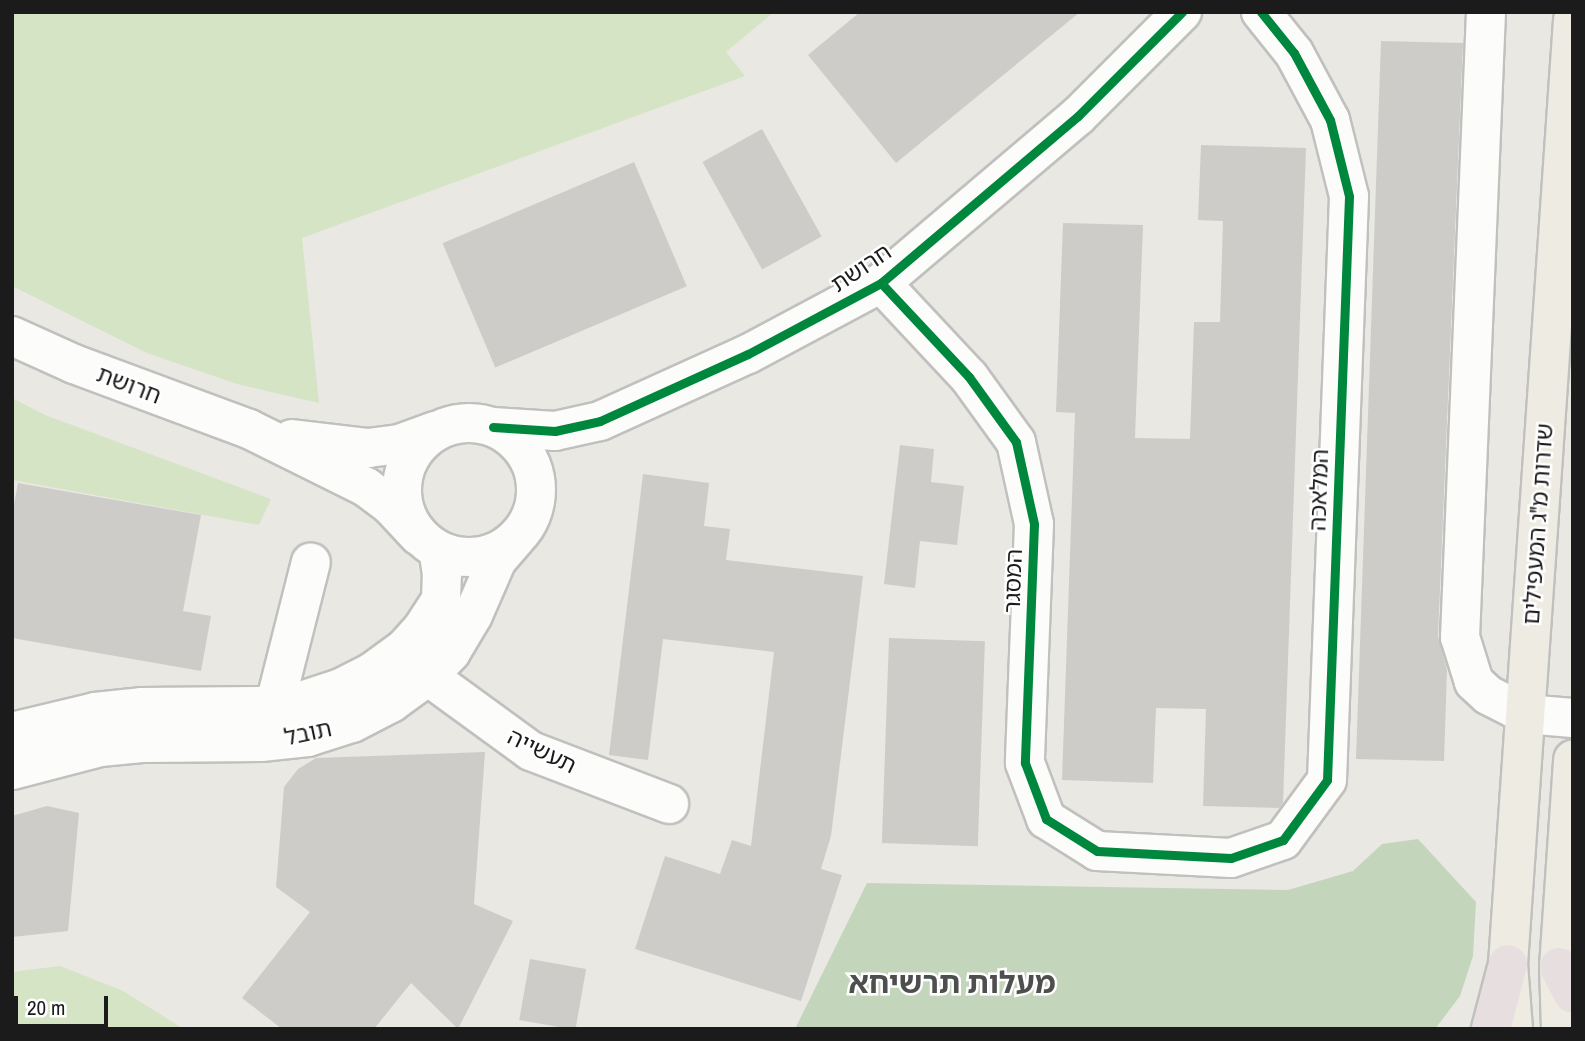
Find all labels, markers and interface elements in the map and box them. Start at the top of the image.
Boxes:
street label: חרושת [826,238,896,298]
street label: חרושת [93,360,165,410]
street label: שדרות מ"ג המעפילים [1517,422,1559,626]
street label: המלאכה [1304,448,1334,532]
street label: המסגר [998,548,1028,614]
street label: תובל [282,715,334,751]
street label: תעשייה [503,723,581,779]
district label: מעלות תרשיחא [848,964,1056,1000]
scale bar [18,982,112,1026]
text: 20 m [27,993,65,1022]

